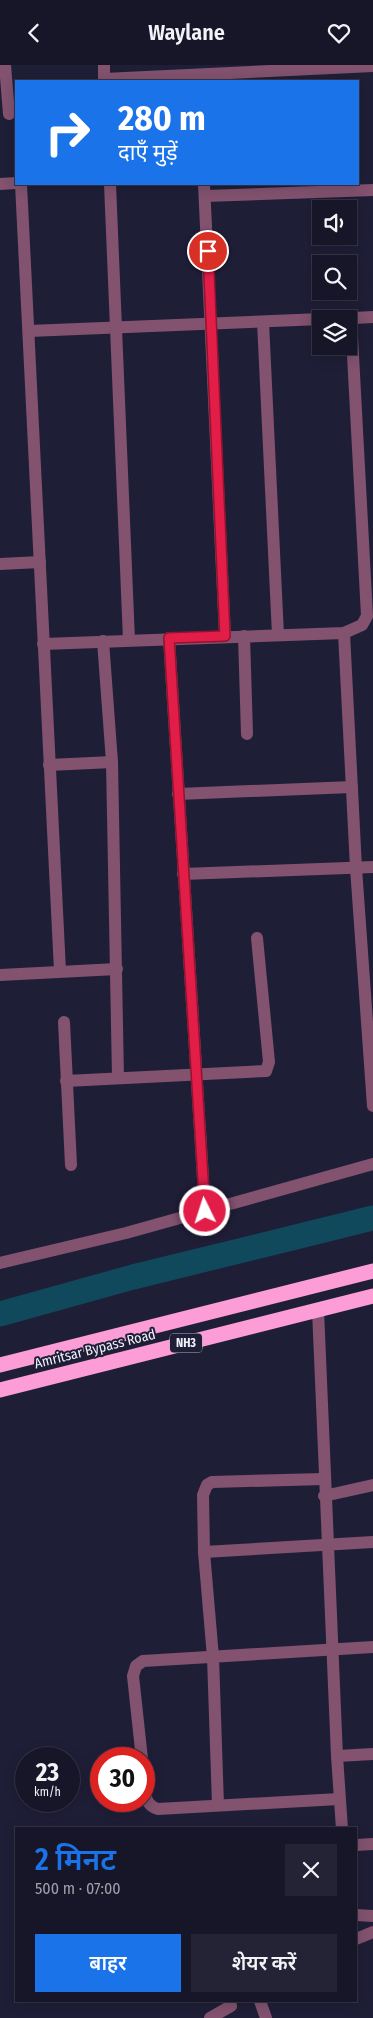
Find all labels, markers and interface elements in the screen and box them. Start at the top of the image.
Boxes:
icon: back [20,19,48,47]
text: Waylane [148,19,225,46]
icon: heart [325,19,353,47]
text: 280 m [118,97,206,139]
icon: right [35,100,100,165]
text: दाएँ मुड़ें [118,139,178,166]
map controls [312,200,357,355]
button: sound [312,200,357,245]
pin [187,230,229,272]
icon: arrive [194,237,222,265]
button: search [312,255,357,300]
button: layers [312,310,357,355]
position arrow [178,1184,230,1236]
street label: Amritsar Bypass Road [33,1326,157,1372]
road number: NH3 [170,1333,202,1353]
speed limit sign: 30 [90,1747,155,1812]
text: 23 [36,1758,59,1788]
text: km/h [34,1785,61,1799]
text: 2 मिनट [35,1842,116,1878]
button: close [285,1844,337,1896]
text: 500 m · 07:00 [35,1879,121,1898]
button: बाहर [35,1934,181,1992]
button: शेयर करें [191,1934,337,1992]

